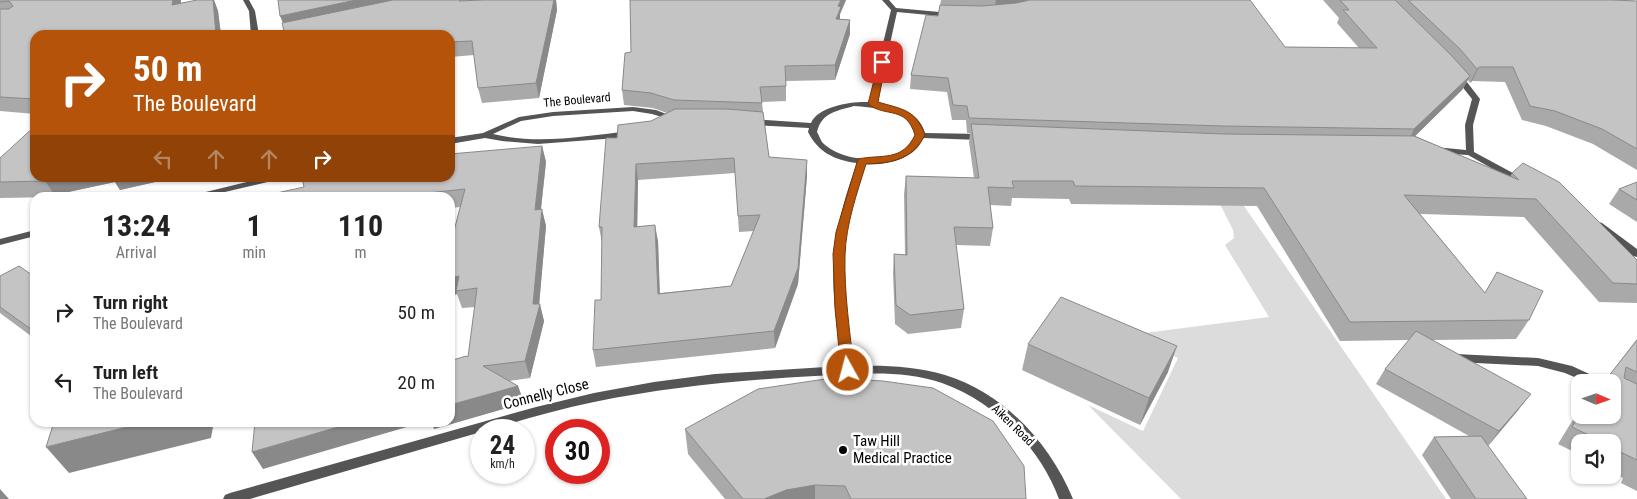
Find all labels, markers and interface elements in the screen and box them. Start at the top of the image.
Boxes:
pin [861,41,903,83]
icon: arrive [868,48,896,76]
text: 50 m [133,49,202,90]
icon: right [50,50,115,115]
street label: The Boulevard [543,90,611,110]
text: The Boulevard [133,91,257,116]
icon: left [149,145,177,173]
icon: ahead [202,145,230,173]
icon: ahead [255,145,283,173]
icon: right [308,145,336,173]
text: 13:24 [102,208,171,243]
text: 1 [247,208,262,243]
text: 110 [338,208,383,243]
text: Arrival [116,243,157,262]
text: min [242,243,266,262]
text: m [354,243,366,262]
text: Turn right [93,291,168,314]
icon: right [50,298,78,326]
text: 50 m [398,301,435,324]
text: The Boulevard [93,314,183,333]
position arrow [821,343,873,395]
text: Turn left [93,361,158,384]
icon: left [50,368,78,396]
text: 20 m [398,371,435,394]
north arrow [1571,374,1621,424]
map controls [1571,374,1621,484]
street label: Connelly Close [501,375,591,413]
text: The Boulevard [93,384,183,403]
street label: Aiken Road [989,401,1037,449]
speed limit sign: 30 [545,419,610,484]
text: 24 [490,431,515,460]
place label: Taw Hill Medical Practice [853,432,952,467]
button: sound [1571,434,1621,484]
marker: Taw Hill Medical Practice [837,444,849,456]
text: km/h [490,457,515,471]

